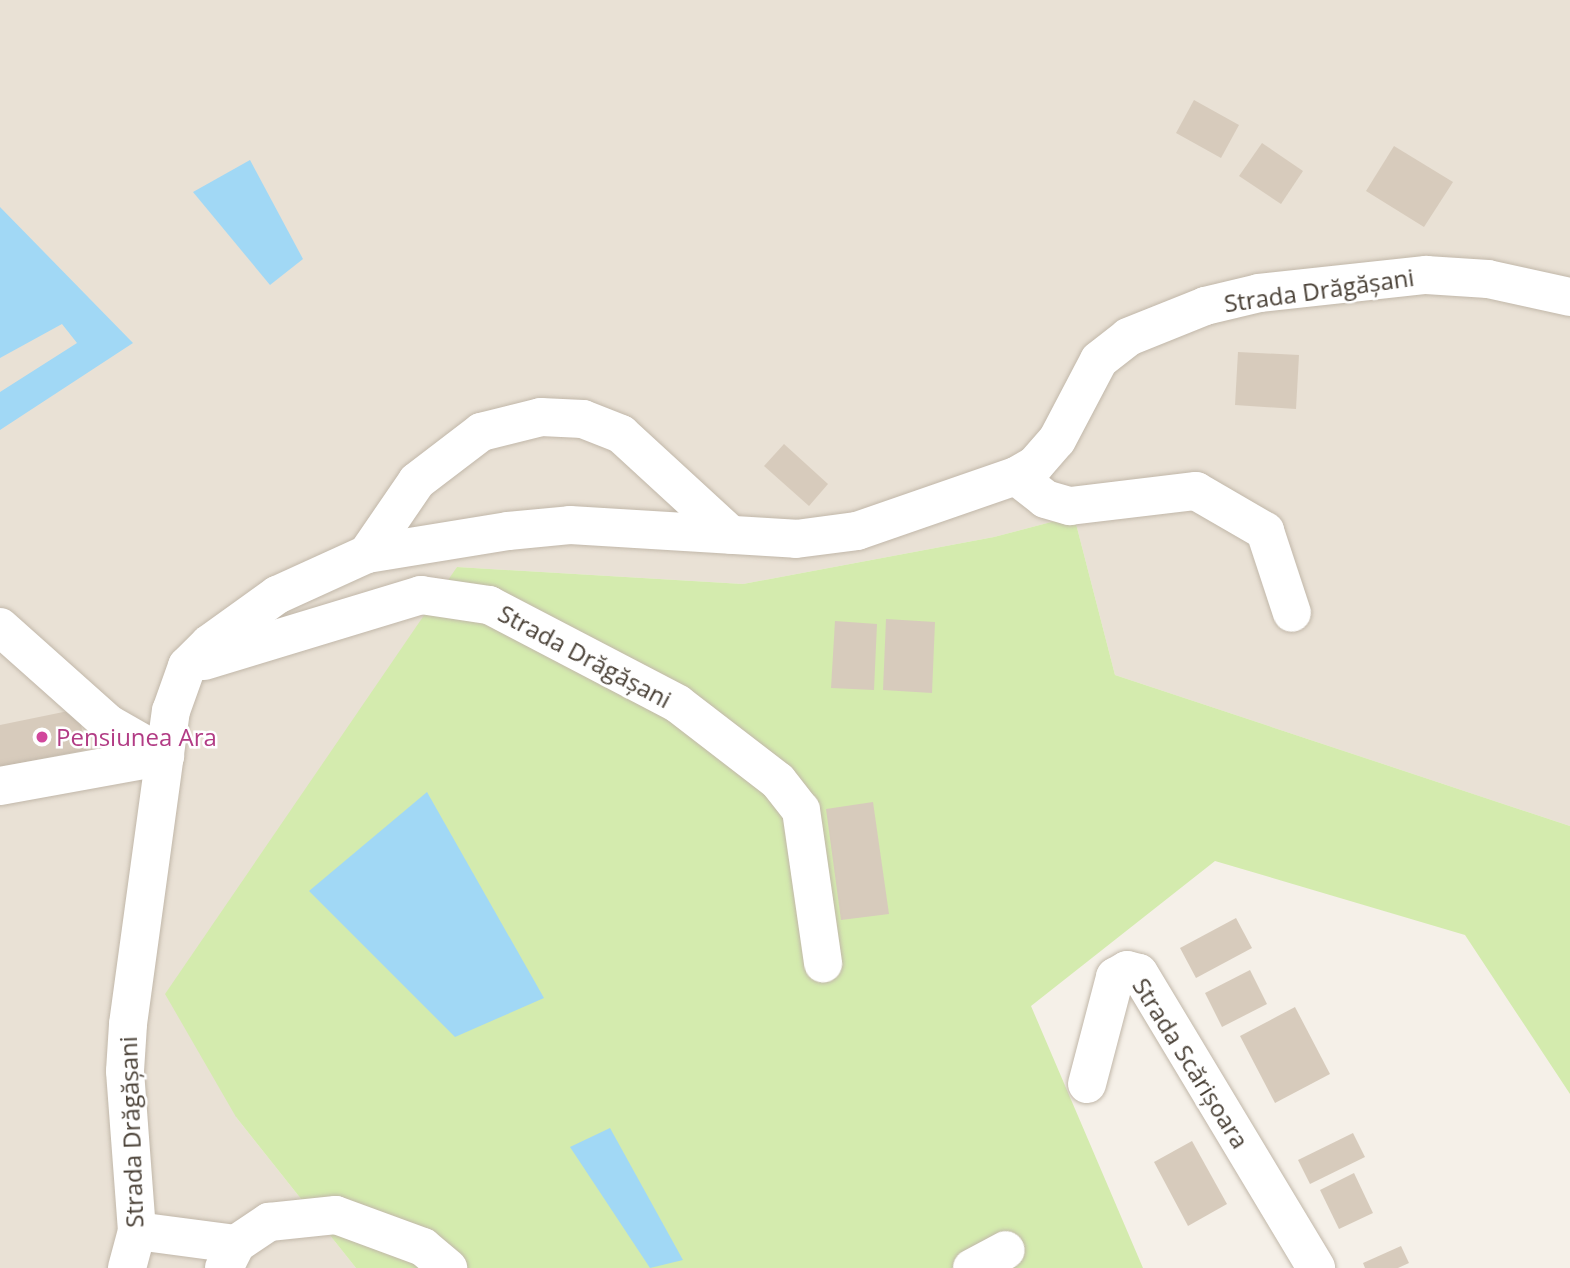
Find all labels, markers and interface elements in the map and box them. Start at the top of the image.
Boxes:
street label: Strada Drăgășani [1222,262,1416,318]
street label: Strada Drăgășani [494,598,676,714]
place label: Pensiunea Ara [56,723,217,751]
marker: Pensiunea Ara [34,729,50,745]
street label: Strada Scărișoara [1127,973,1255,1153]
street label: Strada Drăgășani [113,1036,149,1228]

